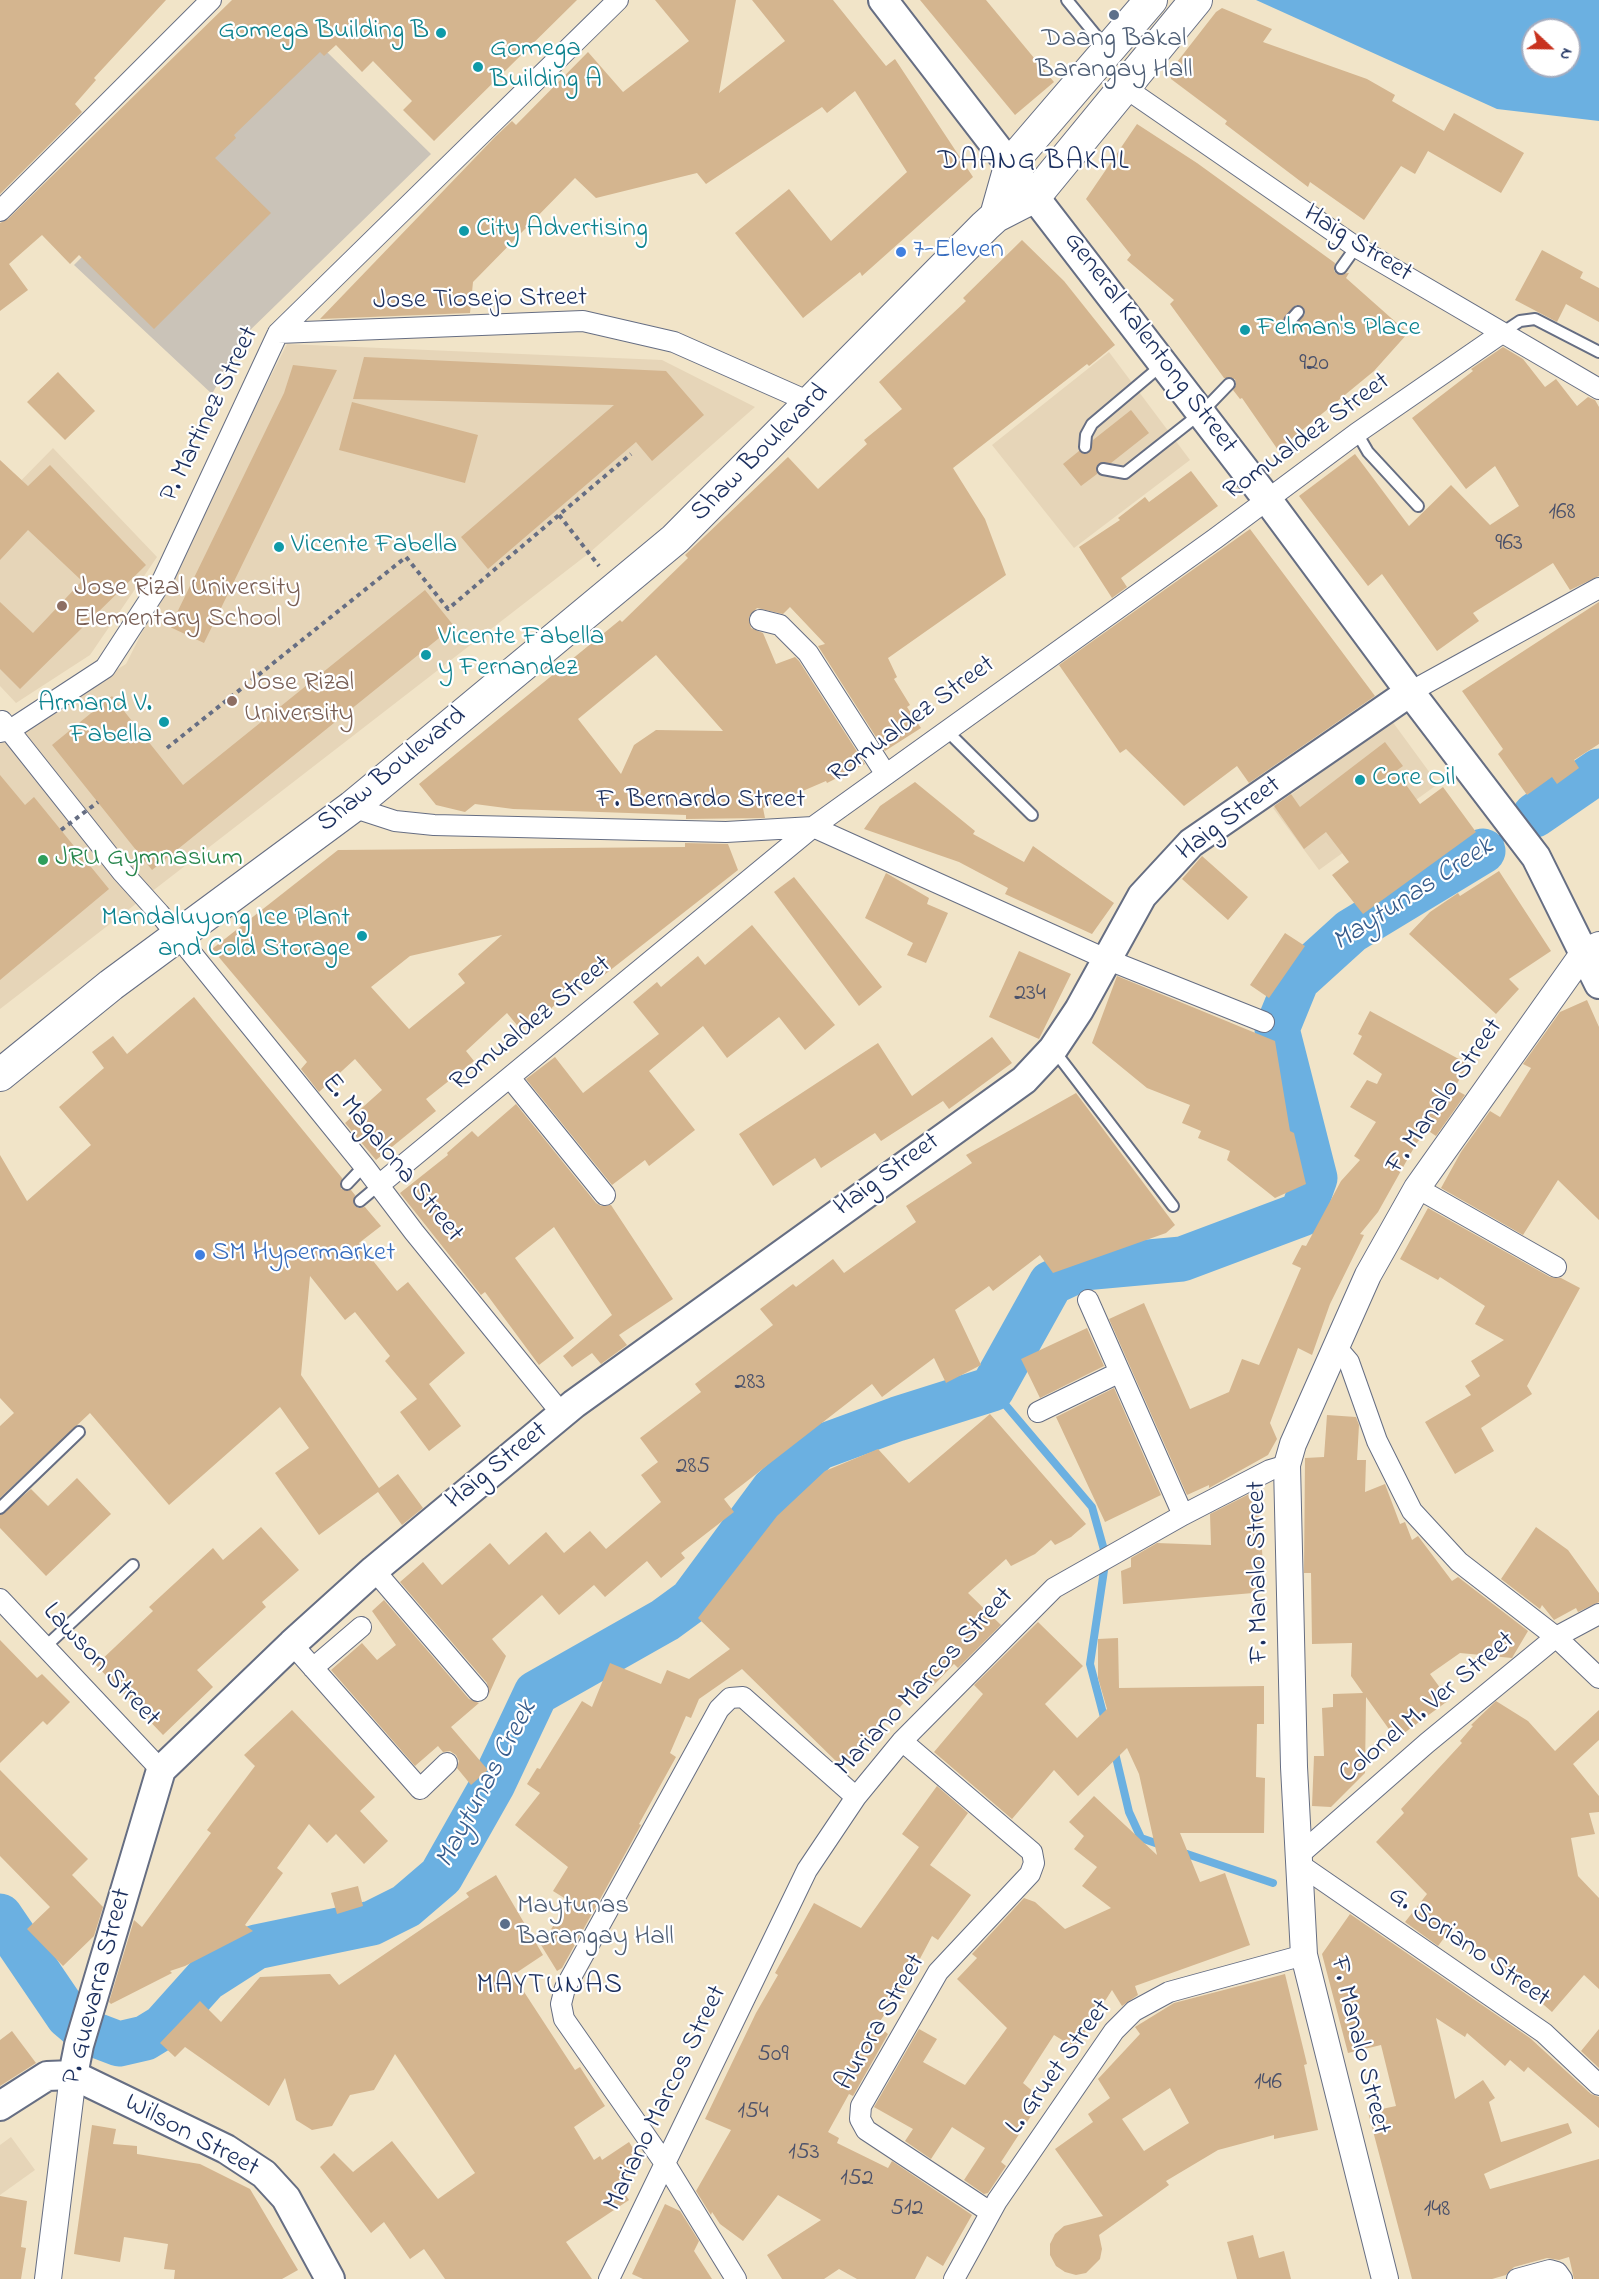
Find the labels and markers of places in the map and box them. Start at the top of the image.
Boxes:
marker: Daang Bakal Barangay Hall [1107,8,1121,22]
place label: Gomega Building B [218,17,429,49]
place label: Daang Bakal Barangay Hall [1036,25,1192,88]
marker: Gomega Building B [434,26,448,40]
place label: Gomega Building A [490,35,602,98]
marker: Gomega Building A [471,60,485,74]
place label: City Advertising [476,215,648,247]
marker: City Advertising [457,224,471,238]
place label: 7-Eleven [913,236,1004,268]
marker: 7-Eleven [894,245,908,259]
place label: Felman's Place [1257,314,1420,346]
marker: Felman's Place [1238,323,1252,337]
place label: Vicente Fabella [291,531,457,563]
marker: Vicente Fabella [272,540,286,554]
place label: Jose Rizal University Elementary School [74,574,300,637]
marker: Jose Rizal University Elementary School [55,599,69,613]
place label: Vicente Fabella y Fernandez [438,623,604,686]
marker: Vicente Fabella y Fernandez [419,648,433,662]
place label: Jose Rizal University [244,669,354,732]
place label: Armand V. Fabella [38,690,152,753]
marker: Jose Rizal University [225,694,239,708]
marker: Armand V. Fabella [157,715,171,729]
place label: Core Oil [1372,764,1455,796]
marker: Core Oil [1353,773,1367,787]
place label: JRU Gymnasium [55,844,243,876]
marker: JRU Gymnasium [36,853,50,867]
place label: Mandaluyong Ice Plant and Cold Storage [101,904,350,967]
marker: Mandaluyong Ice Plant and Cold Storage [355,929,369,943]
place label: SM Hypermarket [212,1239,395,1271]
marker: SM Hypermarket [193,1248,207,1262]
place label: Maytunas Barangay Hall [517,1892,674,1955]
marker: Maytunas Barangay Hall [498,1917,512,1931]

